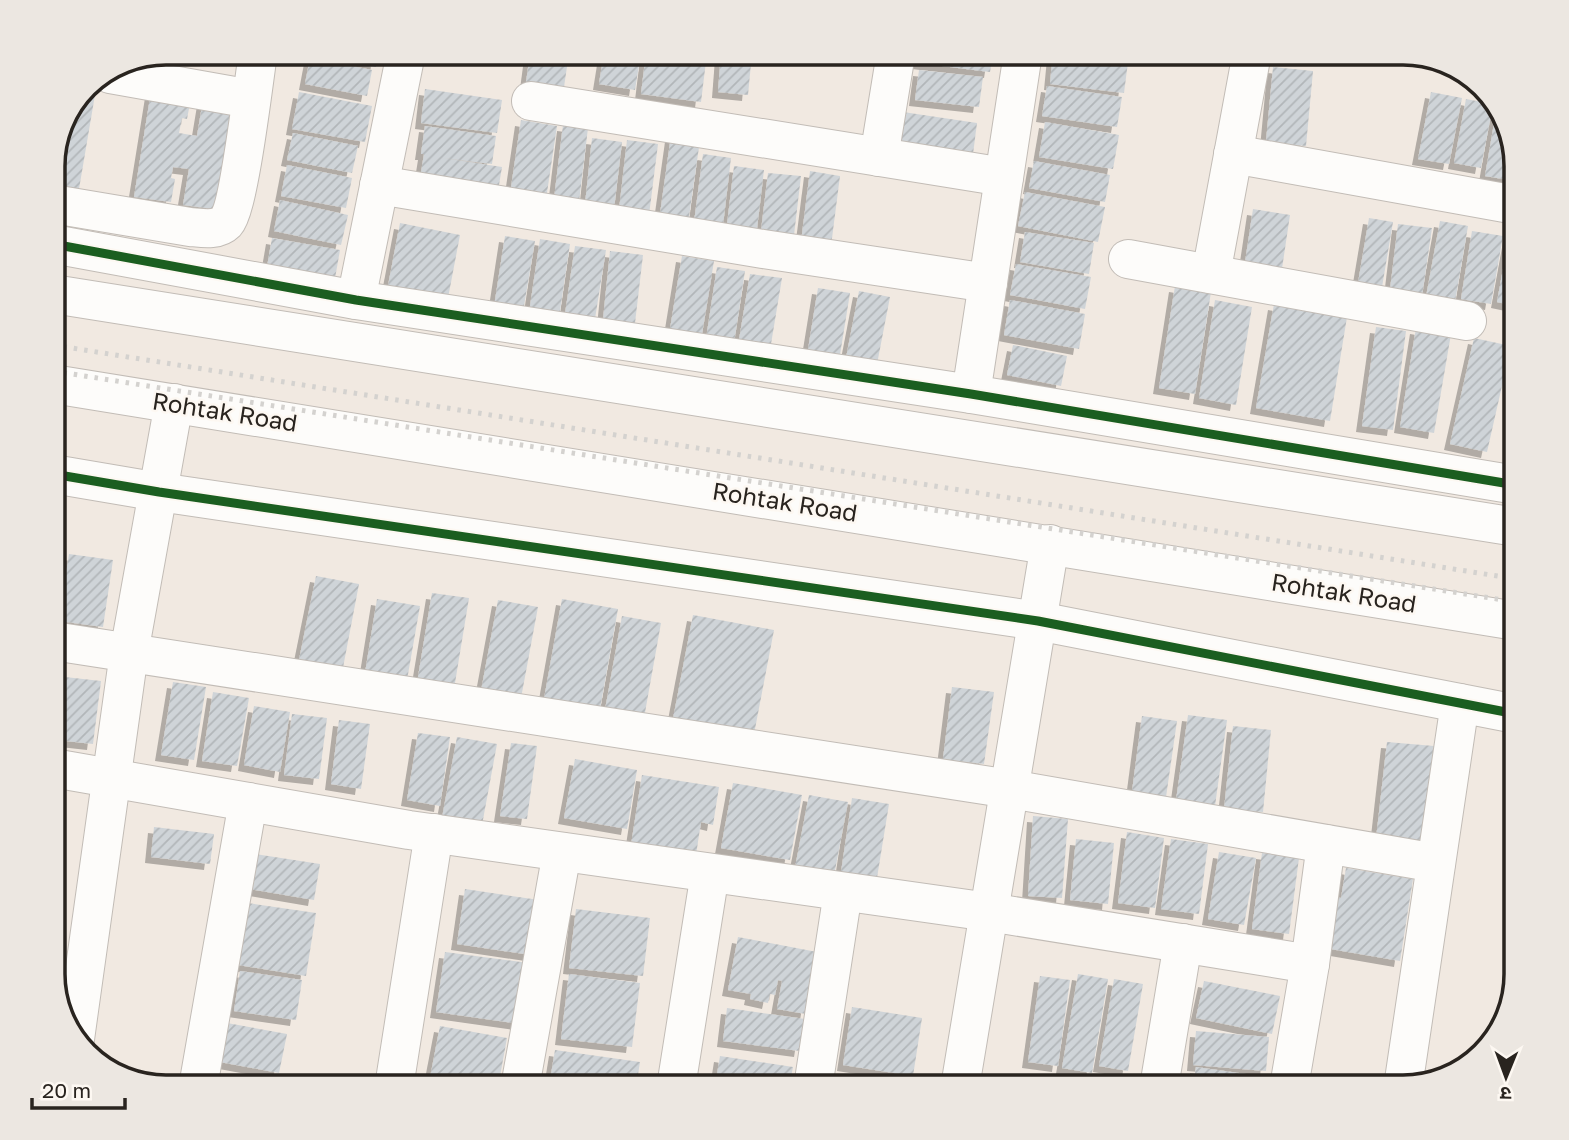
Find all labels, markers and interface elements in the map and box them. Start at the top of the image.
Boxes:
street label: Rohtak Road [150,385,300,437]
street label: Rohtak Road [710,475,860,527]
street label: Rohtak Road [1269,566,1419,618]
north arrow [1471,1042,1541,1112]
scale bar [32,1066,124,1110]
text: 20 m [42,1077,91,1103]
text: उ [1499,1083,1511,1106]

